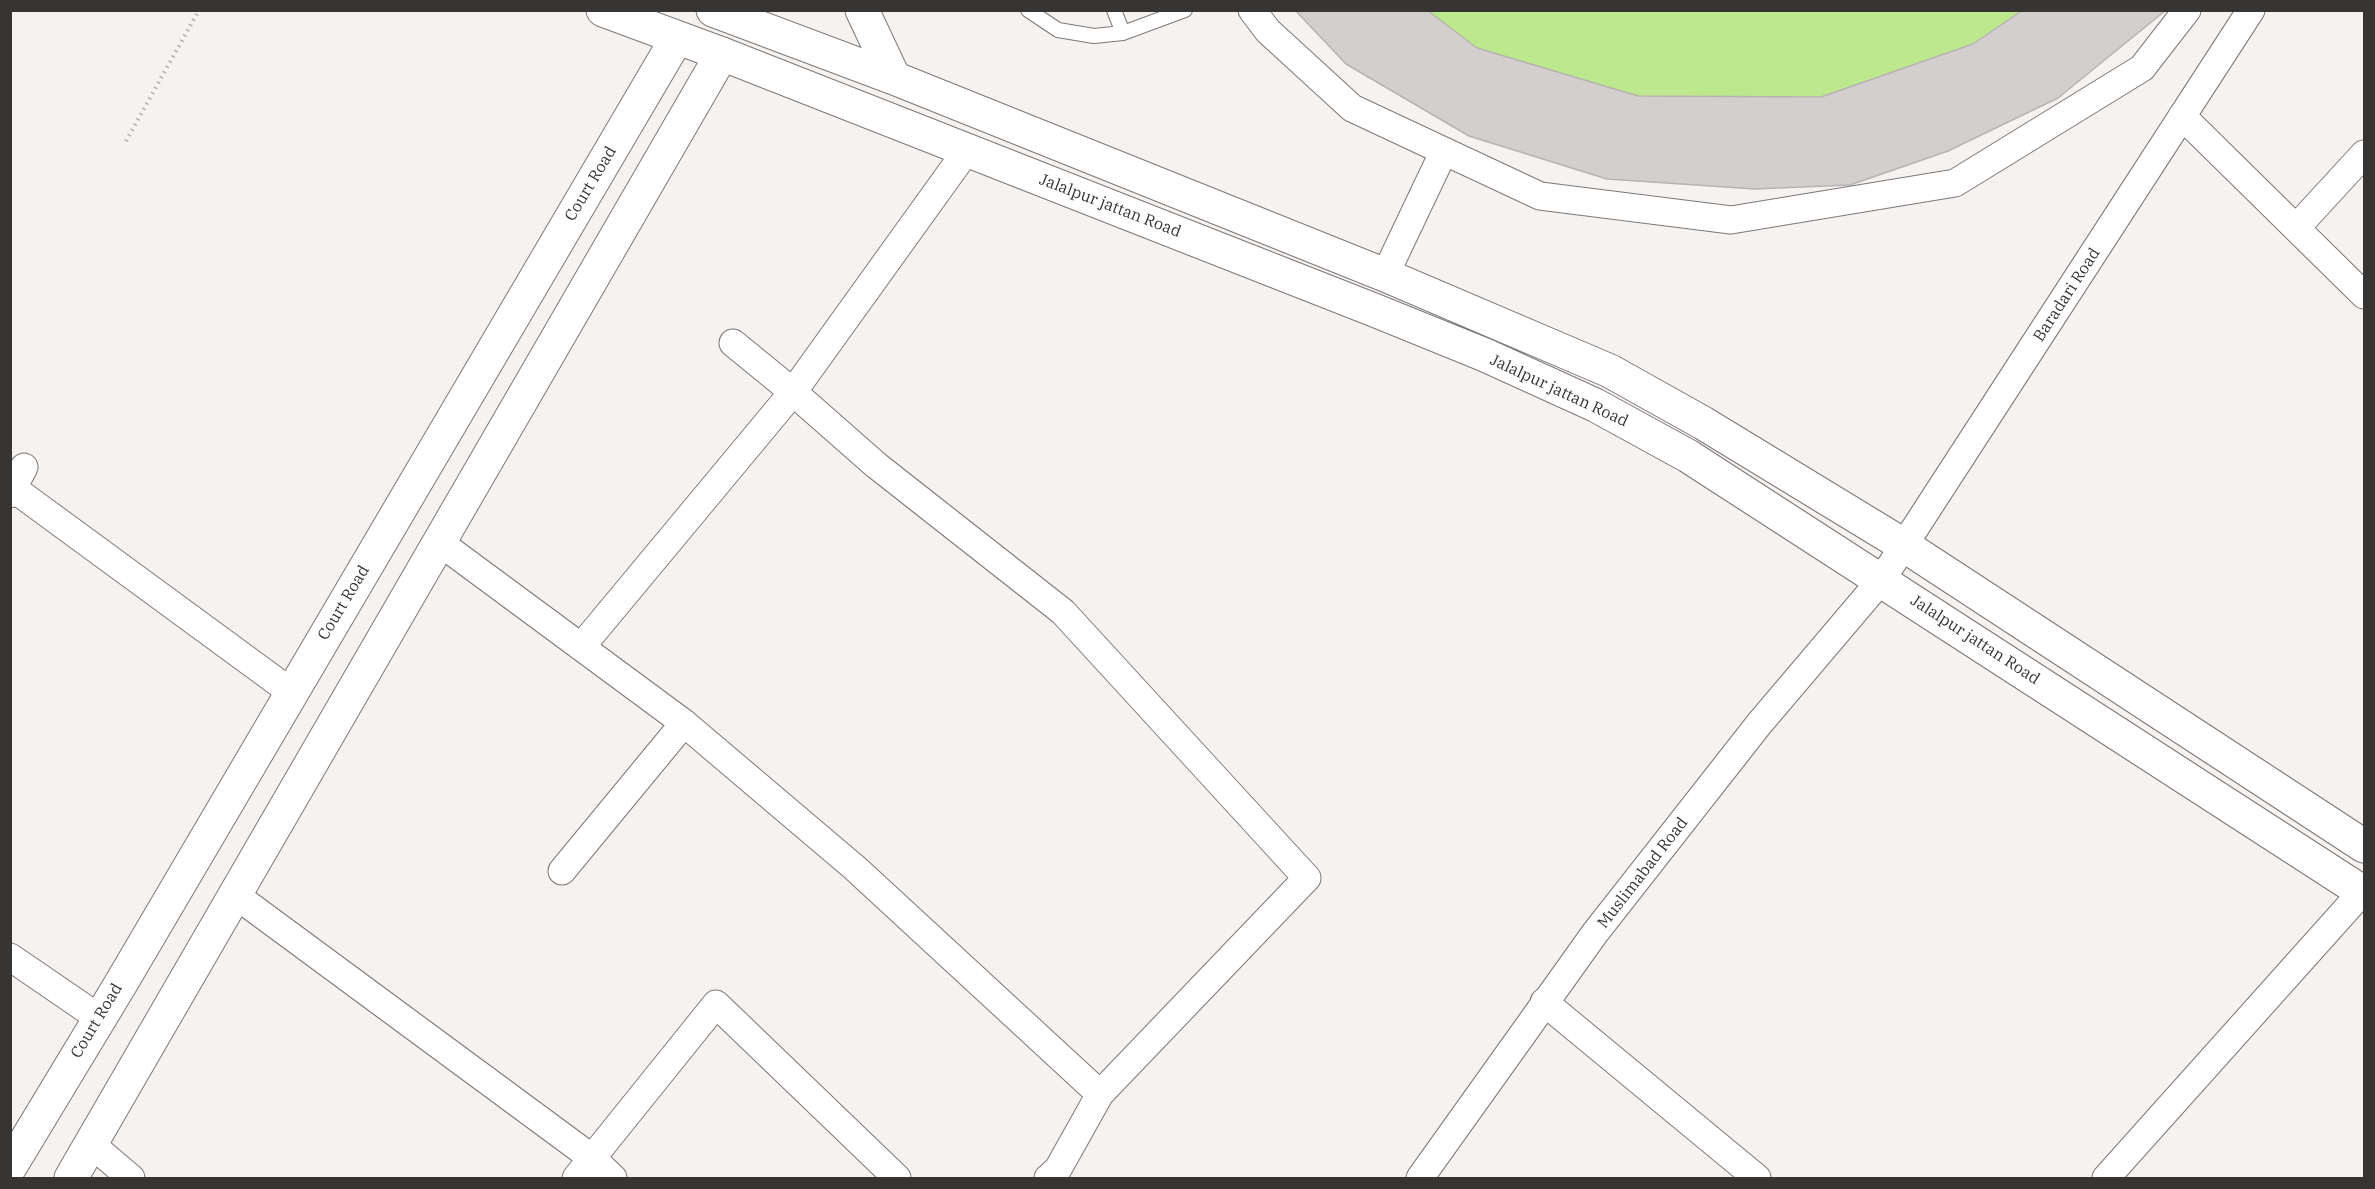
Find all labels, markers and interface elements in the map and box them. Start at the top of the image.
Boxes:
street label: Court Road [561,143,621,225]
street label: Jalalpur jattan Road [1036,170,1184,242]
street label: Baradari Road [2030,245,2104,345]
street label: Jalalpur jattan Road [1487,351,1631,431]
street label: Court Road [314,562,374,644]
street label: Jalalpur jattan Road [1907,591,2043,689]
street label: Muslimabad Road [1594,814,1692,932]
street label: Court Road [67,980,127,1062]

